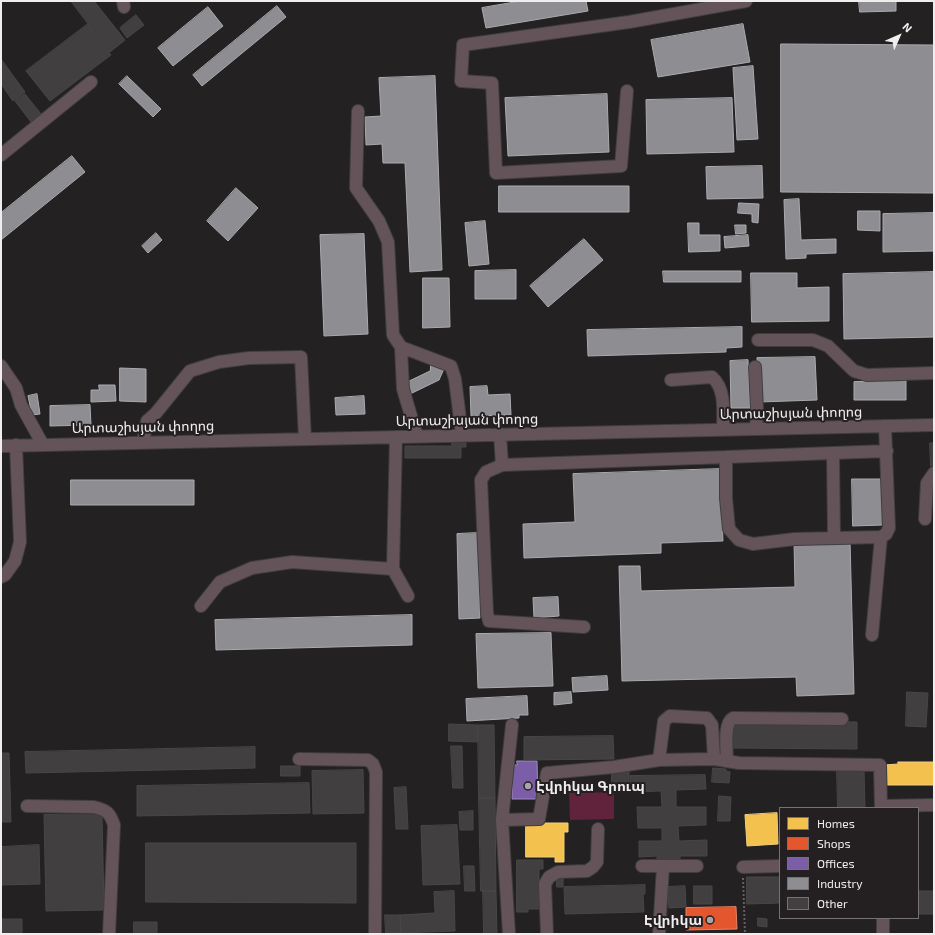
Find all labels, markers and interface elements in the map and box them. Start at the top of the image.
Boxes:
north arrow [879,16,919,56]
text: N [900,20,915,35]
street label: Արտաշիսյան փողոց [720,403,862,423]
street label: Արտաշիսյան փողոց [396,410,538,430]
street label: Արտաշիսյան փողոց [72,417,214,437]
place label: Էվրիկա Գրուպ [536,778,645,794]
marker: Էվրիկա Գրուպ [523,781,533,791]
legend [779,807,919,919]
text: Homes [817,816,855,830]
text: Shops [817,836,851,850]
text: Offices [817,856,854,870]
text: Industry [817,876,863,890]
text: Other [817,896,848,910]
place label: Էվրիկա [644,912,702,928]
marker: Էվրիկա [705,915,715,925]

